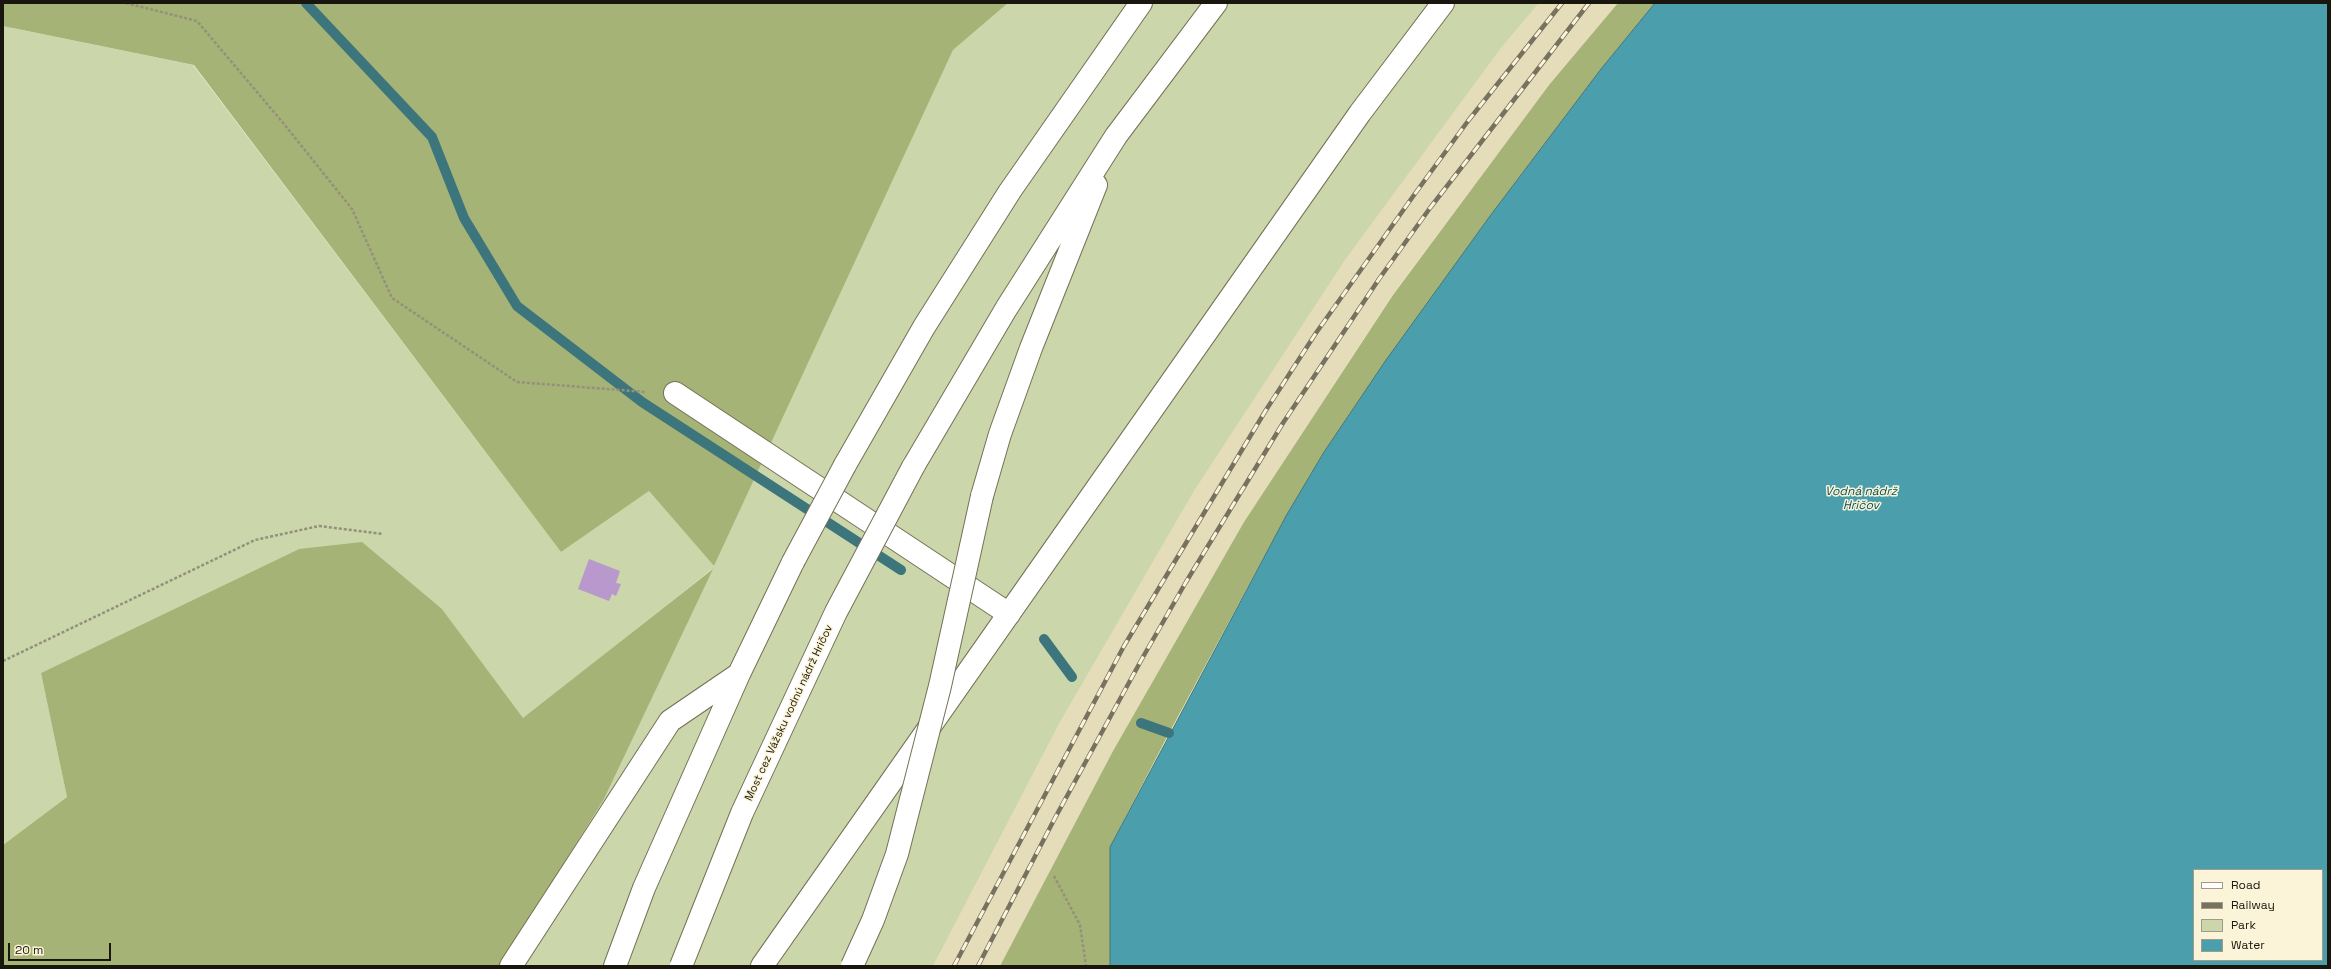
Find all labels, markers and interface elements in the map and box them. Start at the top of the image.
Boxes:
water label: Vodná nádrž Hričov [1825,485,1897,513]
street label: Most cez Vážsku vodnú nádrž Hričov [742,623,836,803]
legend [2193,869,2323,961]
text: Road [2231,877,2260,893]
text: Railway [2231,897,2275,913]
text: Park [2231,917,2256,933]
scale bar [10,935,113,961]
text: Water [2231,937,2265,953]
text: 20 m [15,942,43,958]

